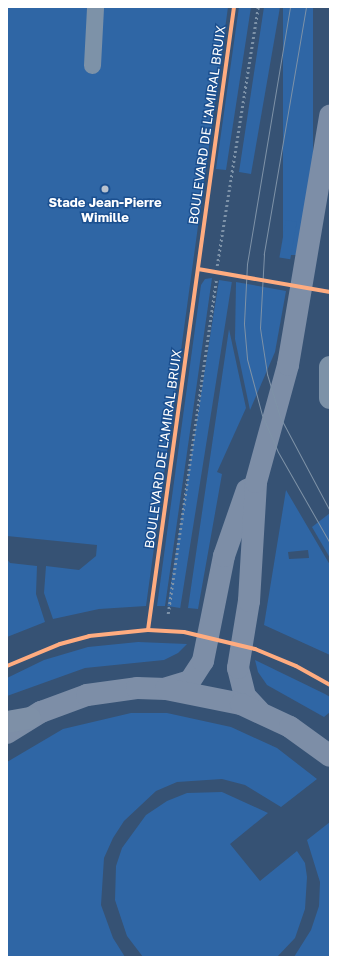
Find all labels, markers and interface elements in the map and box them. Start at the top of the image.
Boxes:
street label: BOULEVARD DE L'AMIRAL BRUIX [185,25,229,225]
marker: Stade Jean-Pierre Wimille [100,184,110,194]
place label: Stade Jean-Pierre Wimille [48,195,162,226]
street label: BOULEVARD DE L'AMIRAL BRUIX [141,349,185,549]

